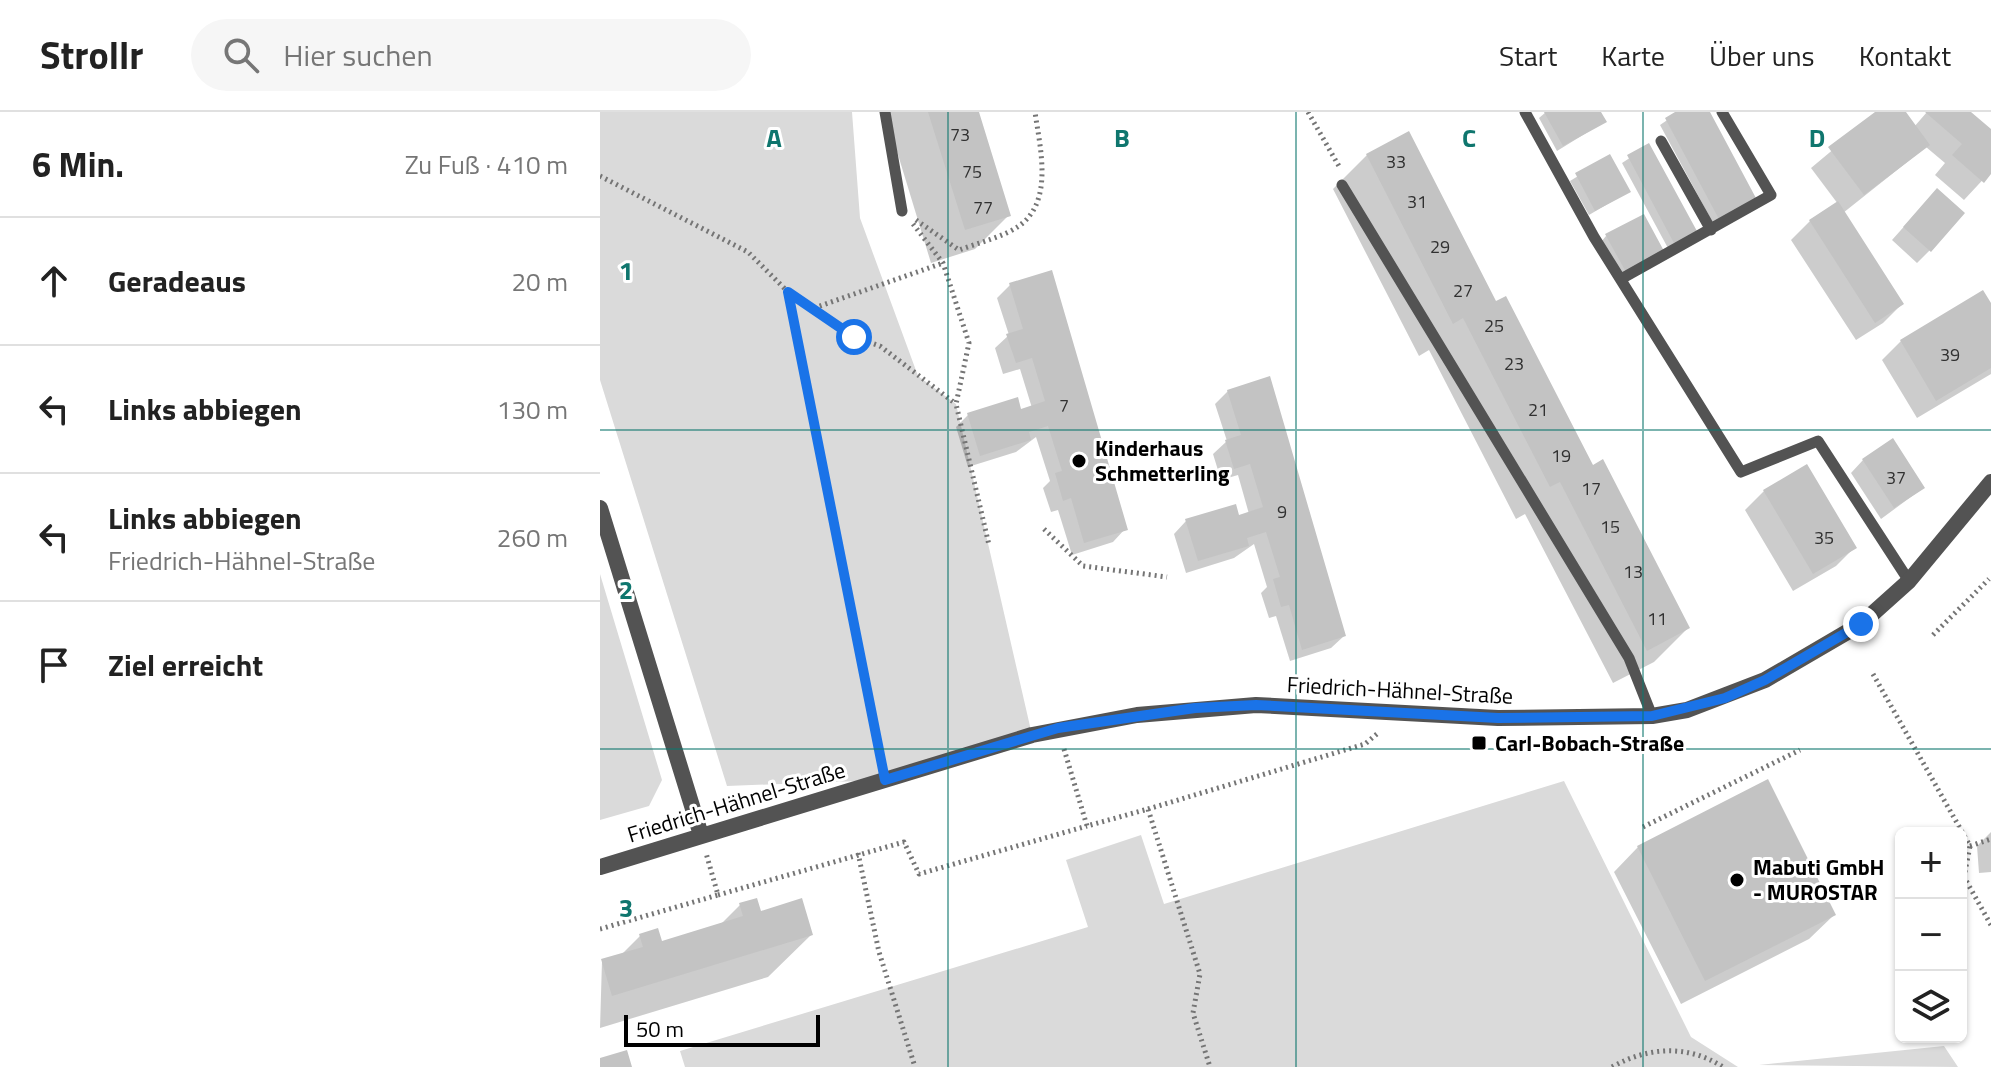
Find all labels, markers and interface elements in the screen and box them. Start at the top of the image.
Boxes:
search box [191,19,751,91]
text: Strollr [40,26,143,84]
text: Hier suchen [283,32,433,78]
icon: search [219,33,263,77]
text: Start [1499,34,1557,77]
text: Karte [1601,34,1665,77]
text: Über uns [1709,34,1815,77]
text: Kontakt [1859,34,1951,77]
text: A [766,118,782,157]
text: B [1114,118,1130,157]
text: C [1462,118,1476,157]
text: D [1809,118,1825,157]
house number: 73 [950,121,970,148]
text: 6 Min. [32,138,124,190]
text: Zu Fuß · 410 m [405,145,568,184]
house number: 33 [1386,148,1406,175]
house number: 75 [962,158,982,185]
house number: 31 [1407,188,1427,215]
house number: 77 [973,194,993,221]
house number: 29 [1430,233,1450,260]
text: 1 [619,251,633,290]
text: Geradeaus [108,258,246,304]
icon: ahead [32,259,76,303]
text: 20 m [511,262,568,301]
house number: 27 [1453,277,1473,304]
house number: 25 [1484,312,1504,339]
route start [836,319,872,355]
house number: 39 [1940,341,1960,368]
house number: 23 [1504,350,1524,377]
text: Links abbiegen [108,386,302,432]
icon: left [32,387,76,431]
text: 130 m [497,390,568,429]
house number: 7 [1059,392,1069,419]
house number: 21 [1528,396,1548,423]
place label: Kinderhaus Schmetterling [1095,431,1230,490]
house number: 19 [1551,442,1571,469]
marker: Kinderhaus Schmetterling [1070,452,1088,470]
house number: 37 [1886,464,1906,491]
house number: 17 [1581,475,1601,502]
text: Links abbiegen [108,495,302,541]
house number: 9 [1277,498,1287,525]
house number: 15 [1600,513,1620,540]
icon: left [32,515,76,559]
text: 260 m [497,518,568,557]
house number: 35 [1814,524,1834,551]
text: Friedrich-Hähnel-Straße [108,541,375,580]
house number: 13 [1623,558,1643,585]
text: 2 [619,570,633,609]
house number: 11 [1647,605,1667,632]
route end [1843,606,1879,642]
text: Ziel erreicht [108,642,263,688]
icon: arrive [32,643,76,687]
street label: Friedrich-Hähnel-Straße [1286,667,1514,713]
place label: Carl-Bobach-Straße [1495,726,1684,760]
marker: Carl-Bobach-Straße [1470,734,1488,752]
street label: Friedrich-Hähnel-Straße [623,753,849,851]
map controls [1895,827,1967,1043]
button: + [1895,827,1967,899]
place label: Mabuti GmbH - MUROSTAR [1753,850,1884,909]
marker: Mabuti GmbH - MUROSTAR [1728,871,1746,889]
text: 3 [619,888,633,927]
button: − [1895,899,1967,971]
button: layers [1895,971,1967,1043]
scale bar [624,1011,820,1047]
text: 50 m [636,1012,684,1046]

